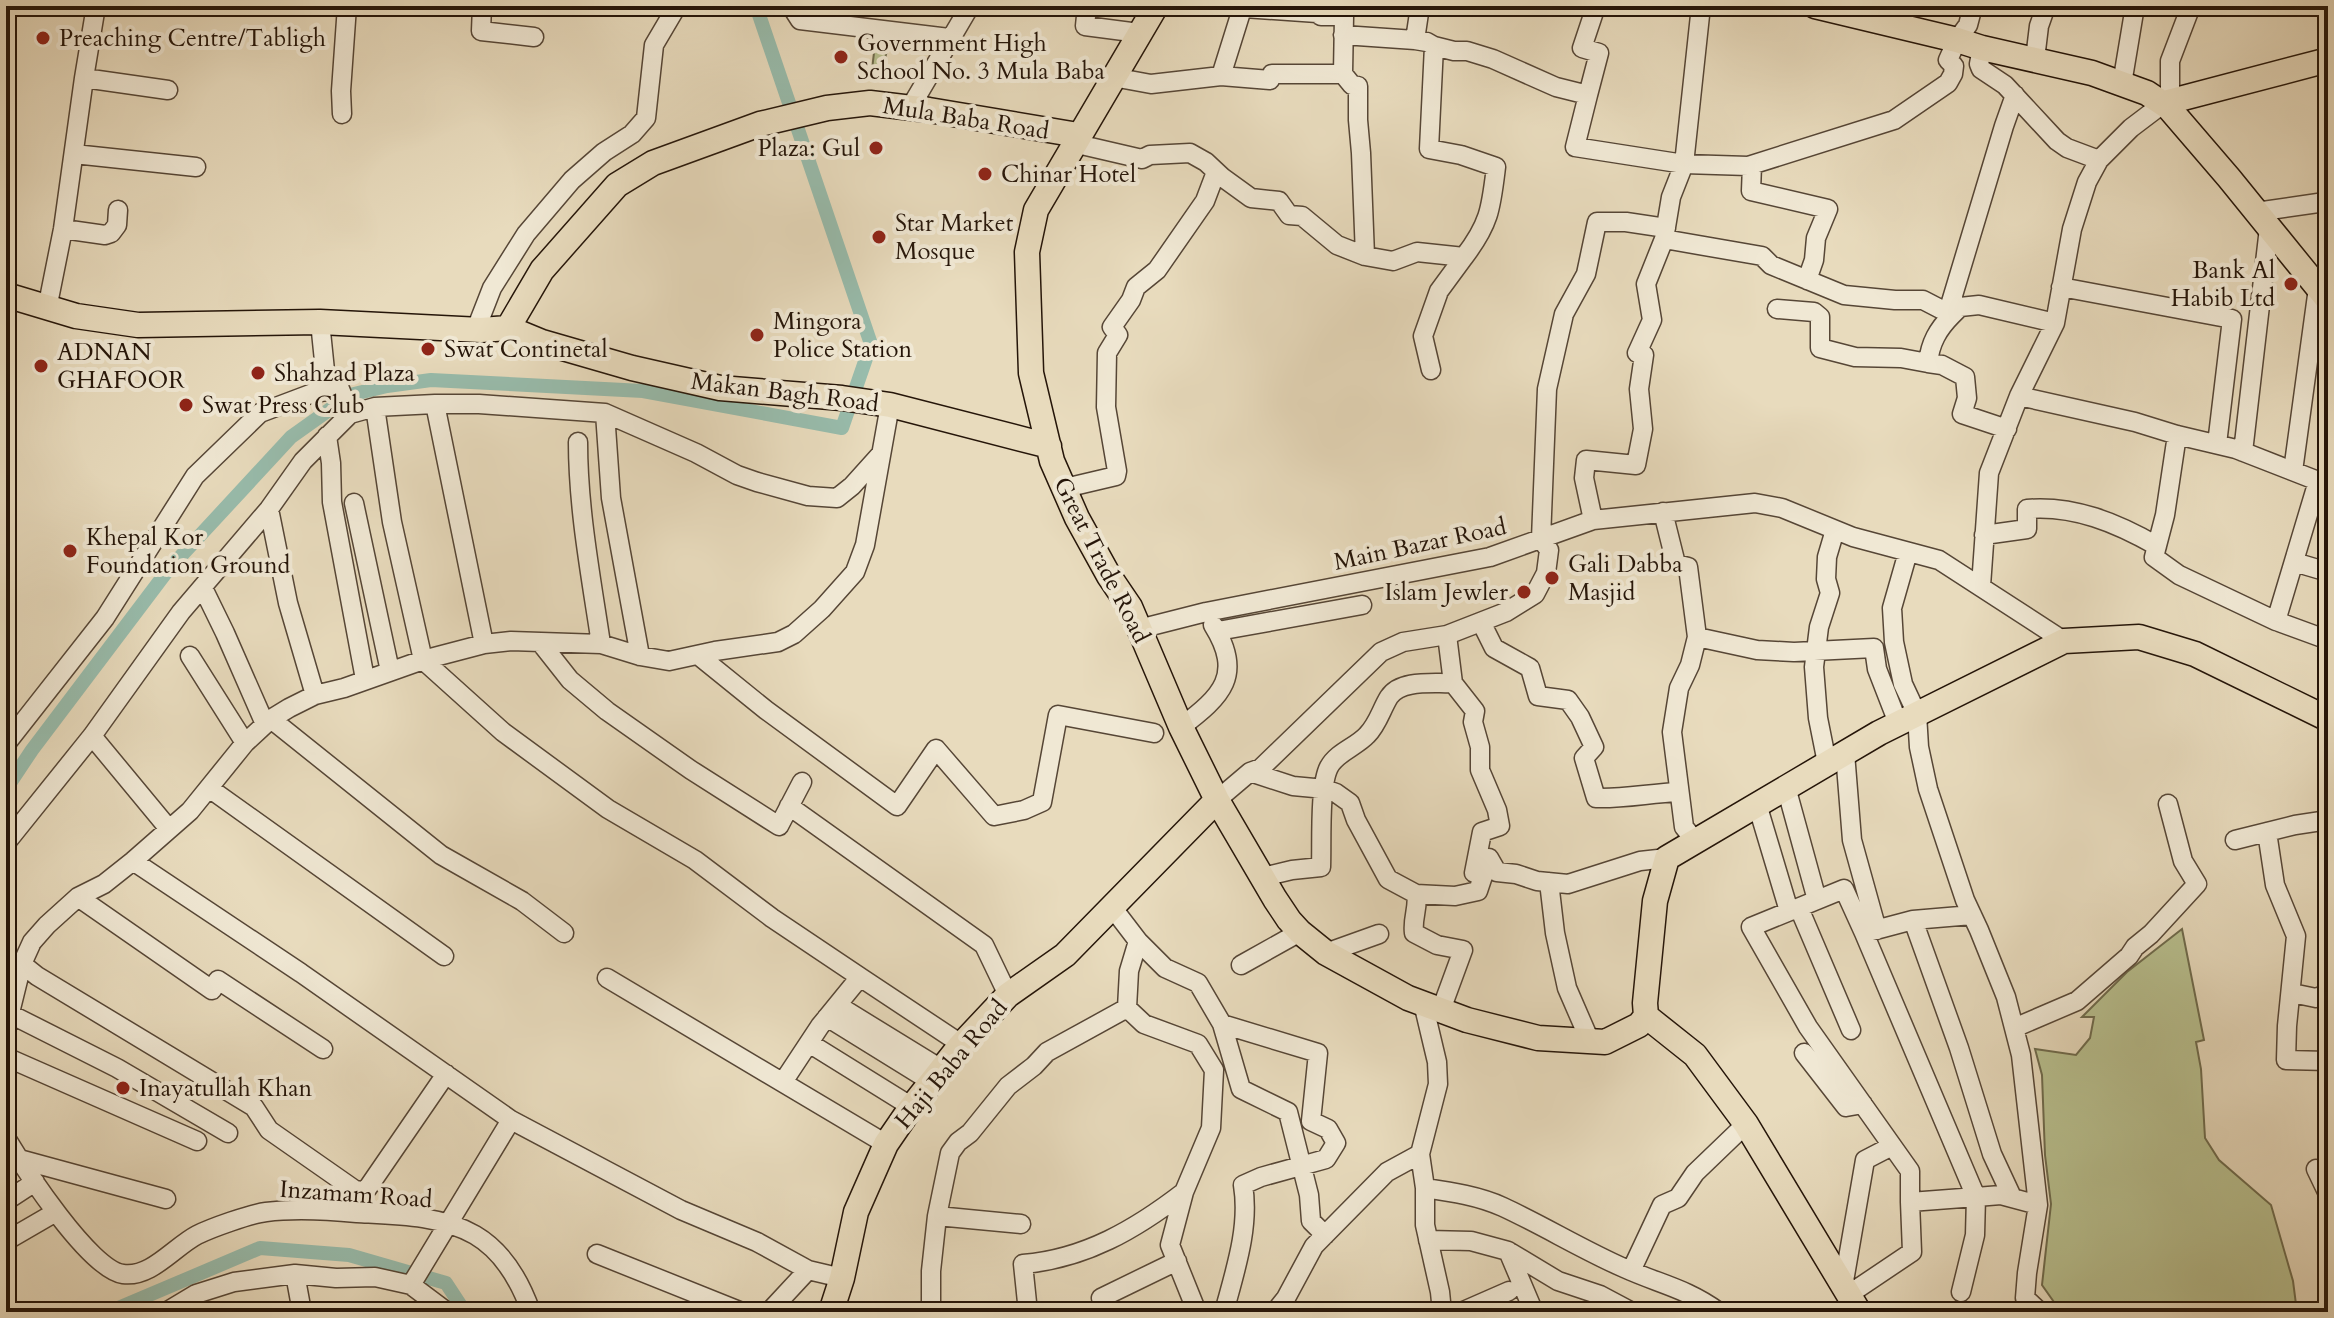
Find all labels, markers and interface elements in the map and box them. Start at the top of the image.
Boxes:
place label: Preaching Centre/Tabligh [59,22,326,55]
place label: Government High School No. 3 Mula Baba [857,27,1106,88]
marker: Preaching Centre/Tabligh [34,29,52,47]
marker: Government High School No. 3 Mula Baba [832,48,850,66]
street label: Mula Baba Road [880,89,1052,148]
place label: Plaza: Gul [757,132,860,165]
marker: Plaza: Gul [867,139,885,157]
place label: Chinar Hotel [1001,158,1136,191]
marker: Chinar Hotel [976,165,994,183]
place label: Star Market Mosque [895,207,1014,268]
marker: Star Market Mosque [870,228,888,246]
place label: Bank Al Habib Ltd [2171,254,2275,315]
marker: Bank Al Habib Ltd [2282,275,2300,293]
place label: Mingora Police Station [773,305,913,366]
marker: Mingora Police Station [748,326,766,344]
place label: Swat Continetal [444,333,608,366]
place label: ADNAN GHAFOOR [57,336,185,397]
marker: Swat Continetal [419,340,437,358]
marker: ADNAN GHAFOOR [32,357,50,375]
place label: Shahzad Plaza [274,357,415,390]
marker: Shahzad Plaza [249,364,267,382]
street label: Makan Bagh Road [689,365,881,420]
place label: Swat Press Club [202,389,365,422]
marker: Swat Press Club [177,396,195,414]
street label: Great Trade Road [1045,471,1158,649]
street label: Main Bazar Road [1331,510,1510,579]
place label: Khepal Kor Foundation Ground [86,521,291,582]
marker: Khepal Kor Foundation Ground [61,542,79,560]
place label: Gali Dabba Masjid [1568,548,1683,609]
marker: Gali Dabba Masjid [1543,569,1561,587]
place label: Islam Jewler [1385,576,1508,609]
marker: Islam Jewler [1515,583,1533,601]
street label: Haji Baba Road [887,992,1015,1136]
place label: Inayatullah Khan [139,1072,313,1105]
marker: Inayatullah Khan [114,1079,132,1097]
street label: Inzamam Road [278,1173,434,1216]

